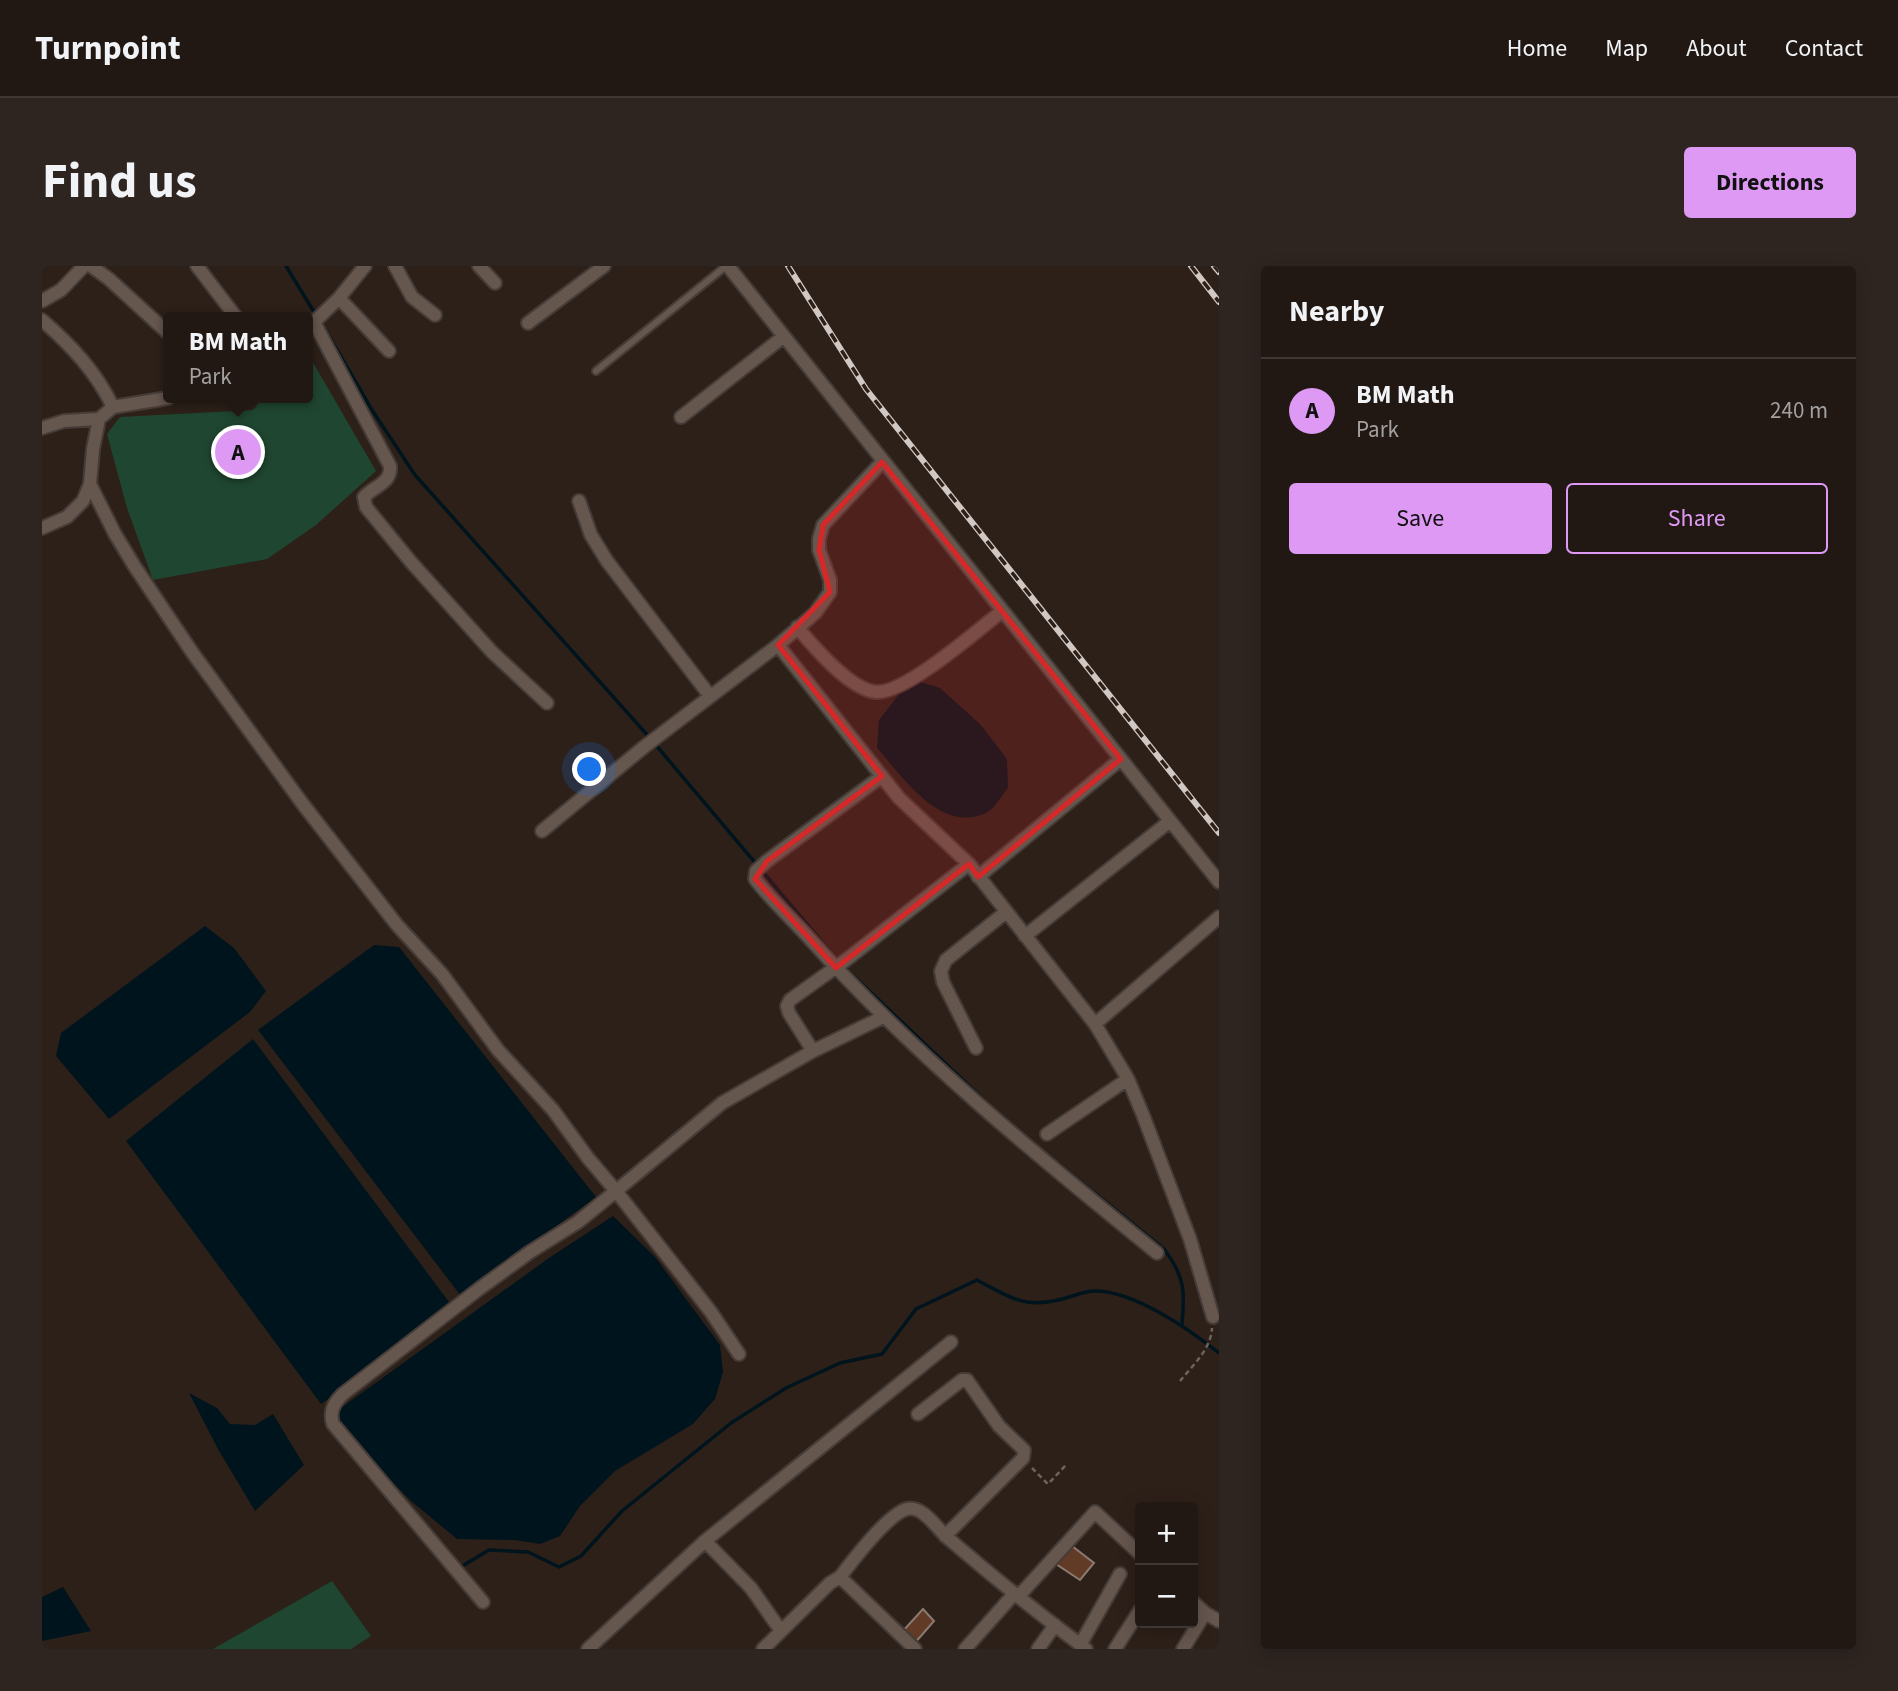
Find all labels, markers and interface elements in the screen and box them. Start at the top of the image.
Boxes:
text: Turnpoint [35,25,181,72]
text: Home [1507,31,1567,66]
text: Map [1605,31,1648,66]
text: About [1686,31,1747,66]
text: Contact [1785,31,1863,66]
text: Find us [42,147,197,217]
button: Directions [1684,147,1856,218]
text: Nearby [1289,290,1384,333]
popup [163,312,313,403]
text: BM Math [189,323,287,360]
text: Park [189,360,232,393]
text: BM Math [1356,376,1455,413]
text: A [1305,394,1319,427]
text: 240 m [1770,394,1828,427]
text: Park [1356,413,1399,446]
pin: A [215,426,261,478]
button: Save [1289,483,1552,554]
button: Share [1566,483,1828,554]
your location [572,752,606,786]
map controls [1135,1502,1198,1628]
button: + [1135,1502,1198,1565]
button: − [1135,1565,1198,1628]

